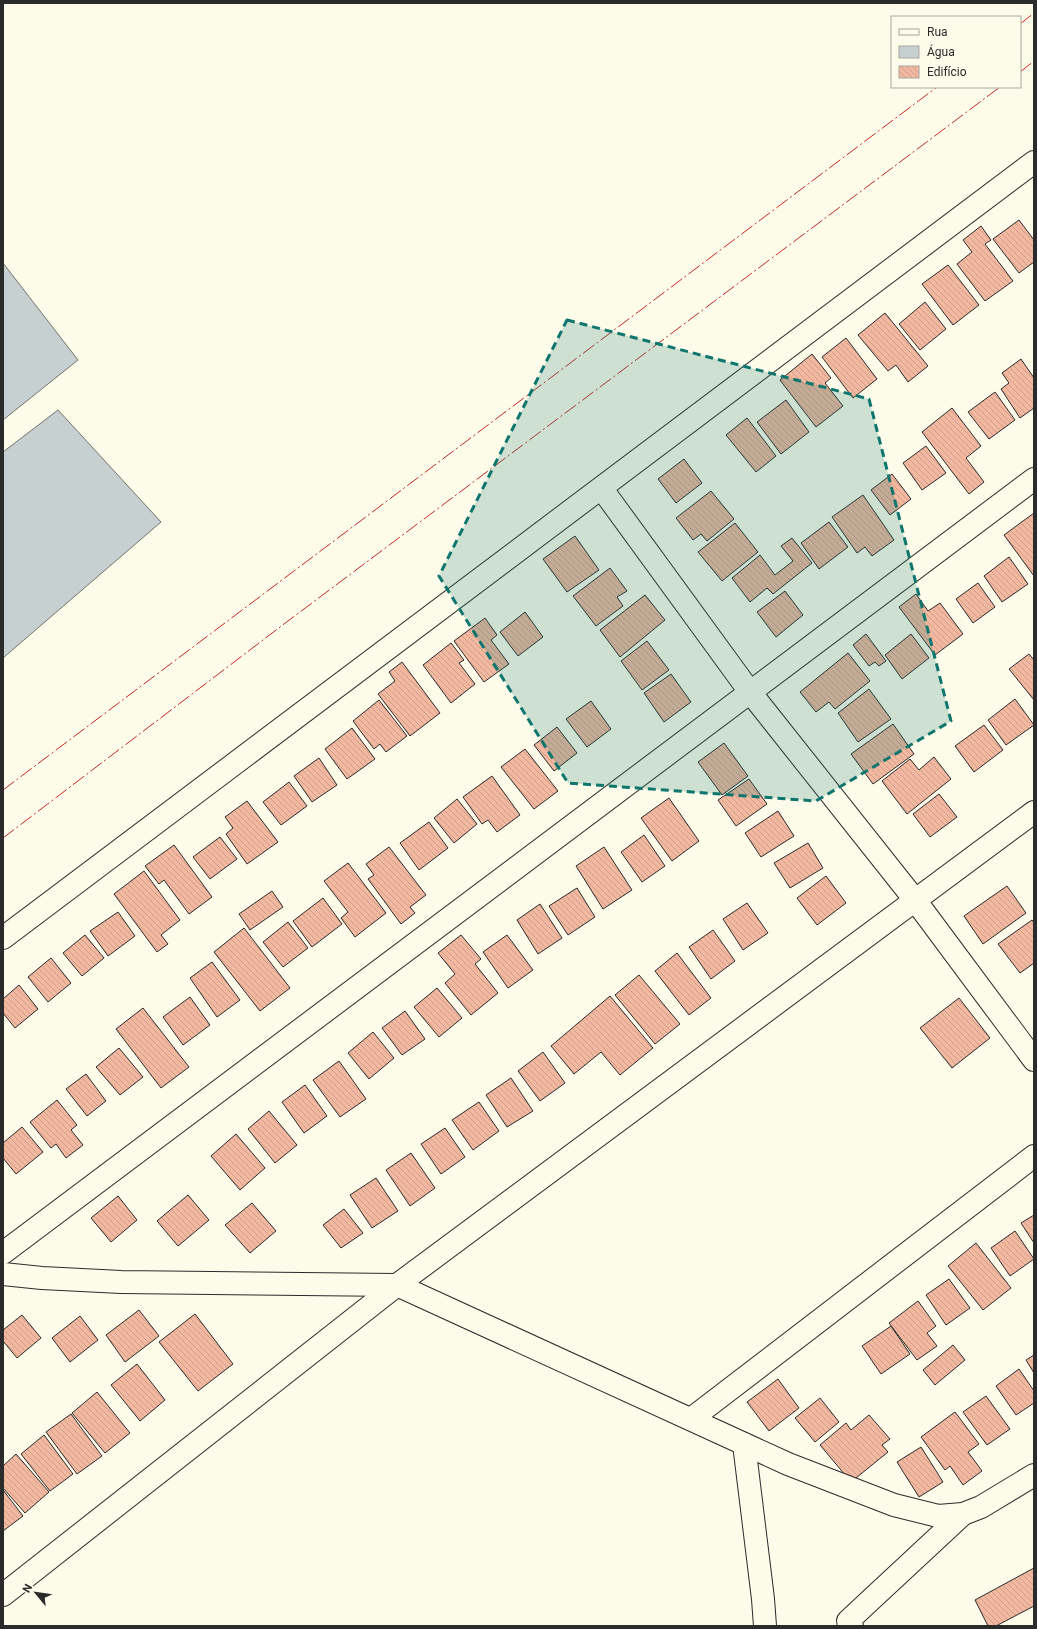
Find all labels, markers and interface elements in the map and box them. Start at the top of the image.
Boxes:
legend [891,16,1021,88]
text: Rua [927,25,948,39]
text: Água [927,44,955,59]
text: Edifício [927,65,967,79]
north arrow [16,1573,56,1613]
text: N [20,1582,35,1595]

